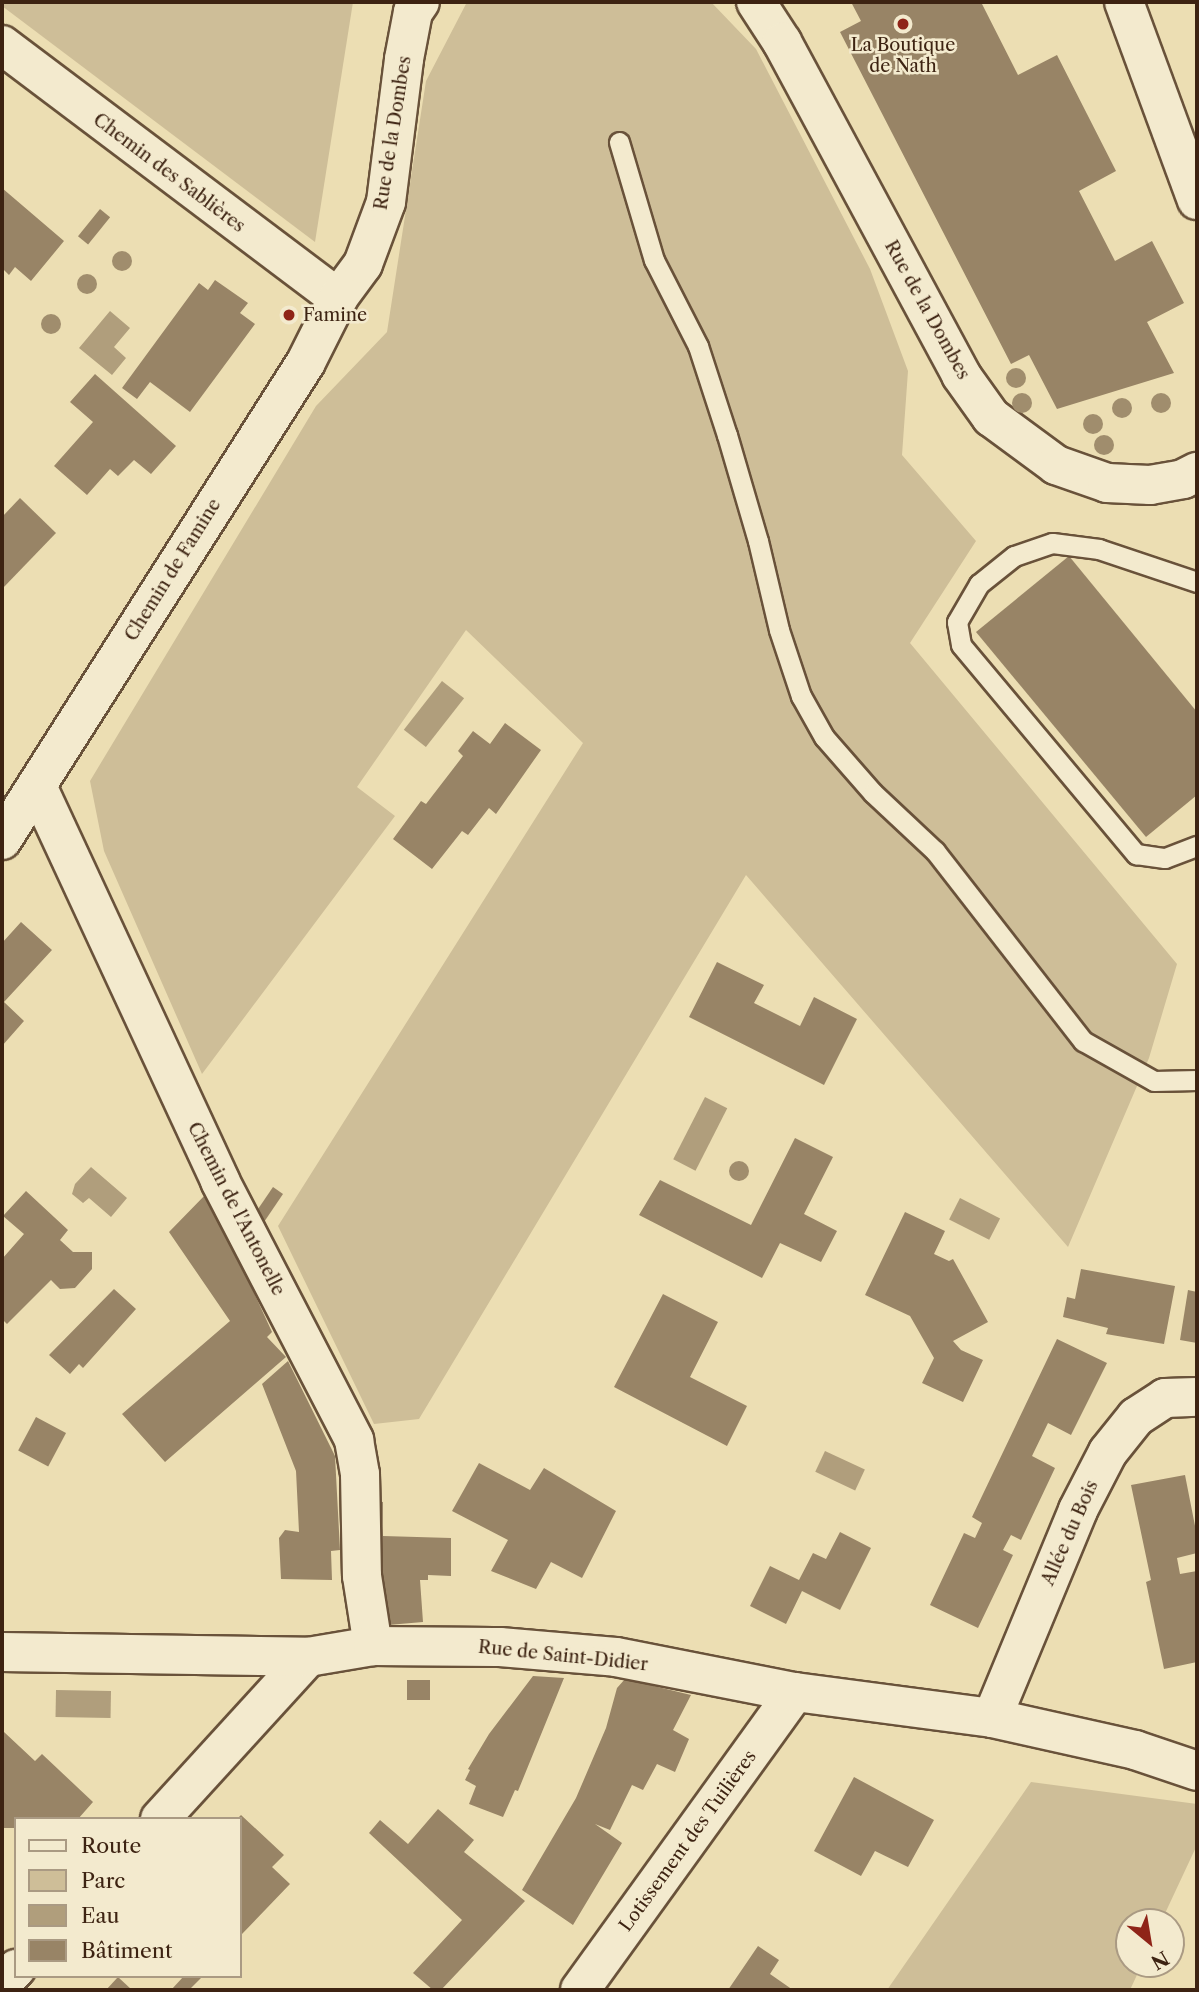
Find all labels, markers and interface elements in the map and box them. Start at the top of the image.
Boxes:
marker: La Boutique de Nath [895,16,911,32]
place label: La Boutique de Nath [851,35,955,78]
street label: Rue de la Dombes [370,54,416,212]
street label: Chemin des Sablières [89,109,249,237]
street label: Rue de la Dombes [880,237,974,383]
place label: Famine [303,304,367,326]
marker: Famine [281,307,297,323]
street label: Chemin de Famine [121,495,225,645]
street label: Chemin de l'Antonelle [183,1119,289,1299]
street label: Allée du Bois [1037,1477,1103,1589]
street label: Rue de Saint-Didier [477,1636,649,1676]
street label: Lotissement des Tuilières [615,1746,761,1936]
legend [14,1817,242,1978]
text: Route [81,1833,141,1858]
text: Parc [81,1868,125,1893]
text: Eau [81,1903,120,1928]
north arrow [1115,1908,1185,1978]
text: Bâtiment [81,1938,172,1963]
text: N [1147,1946,1173,1974]

